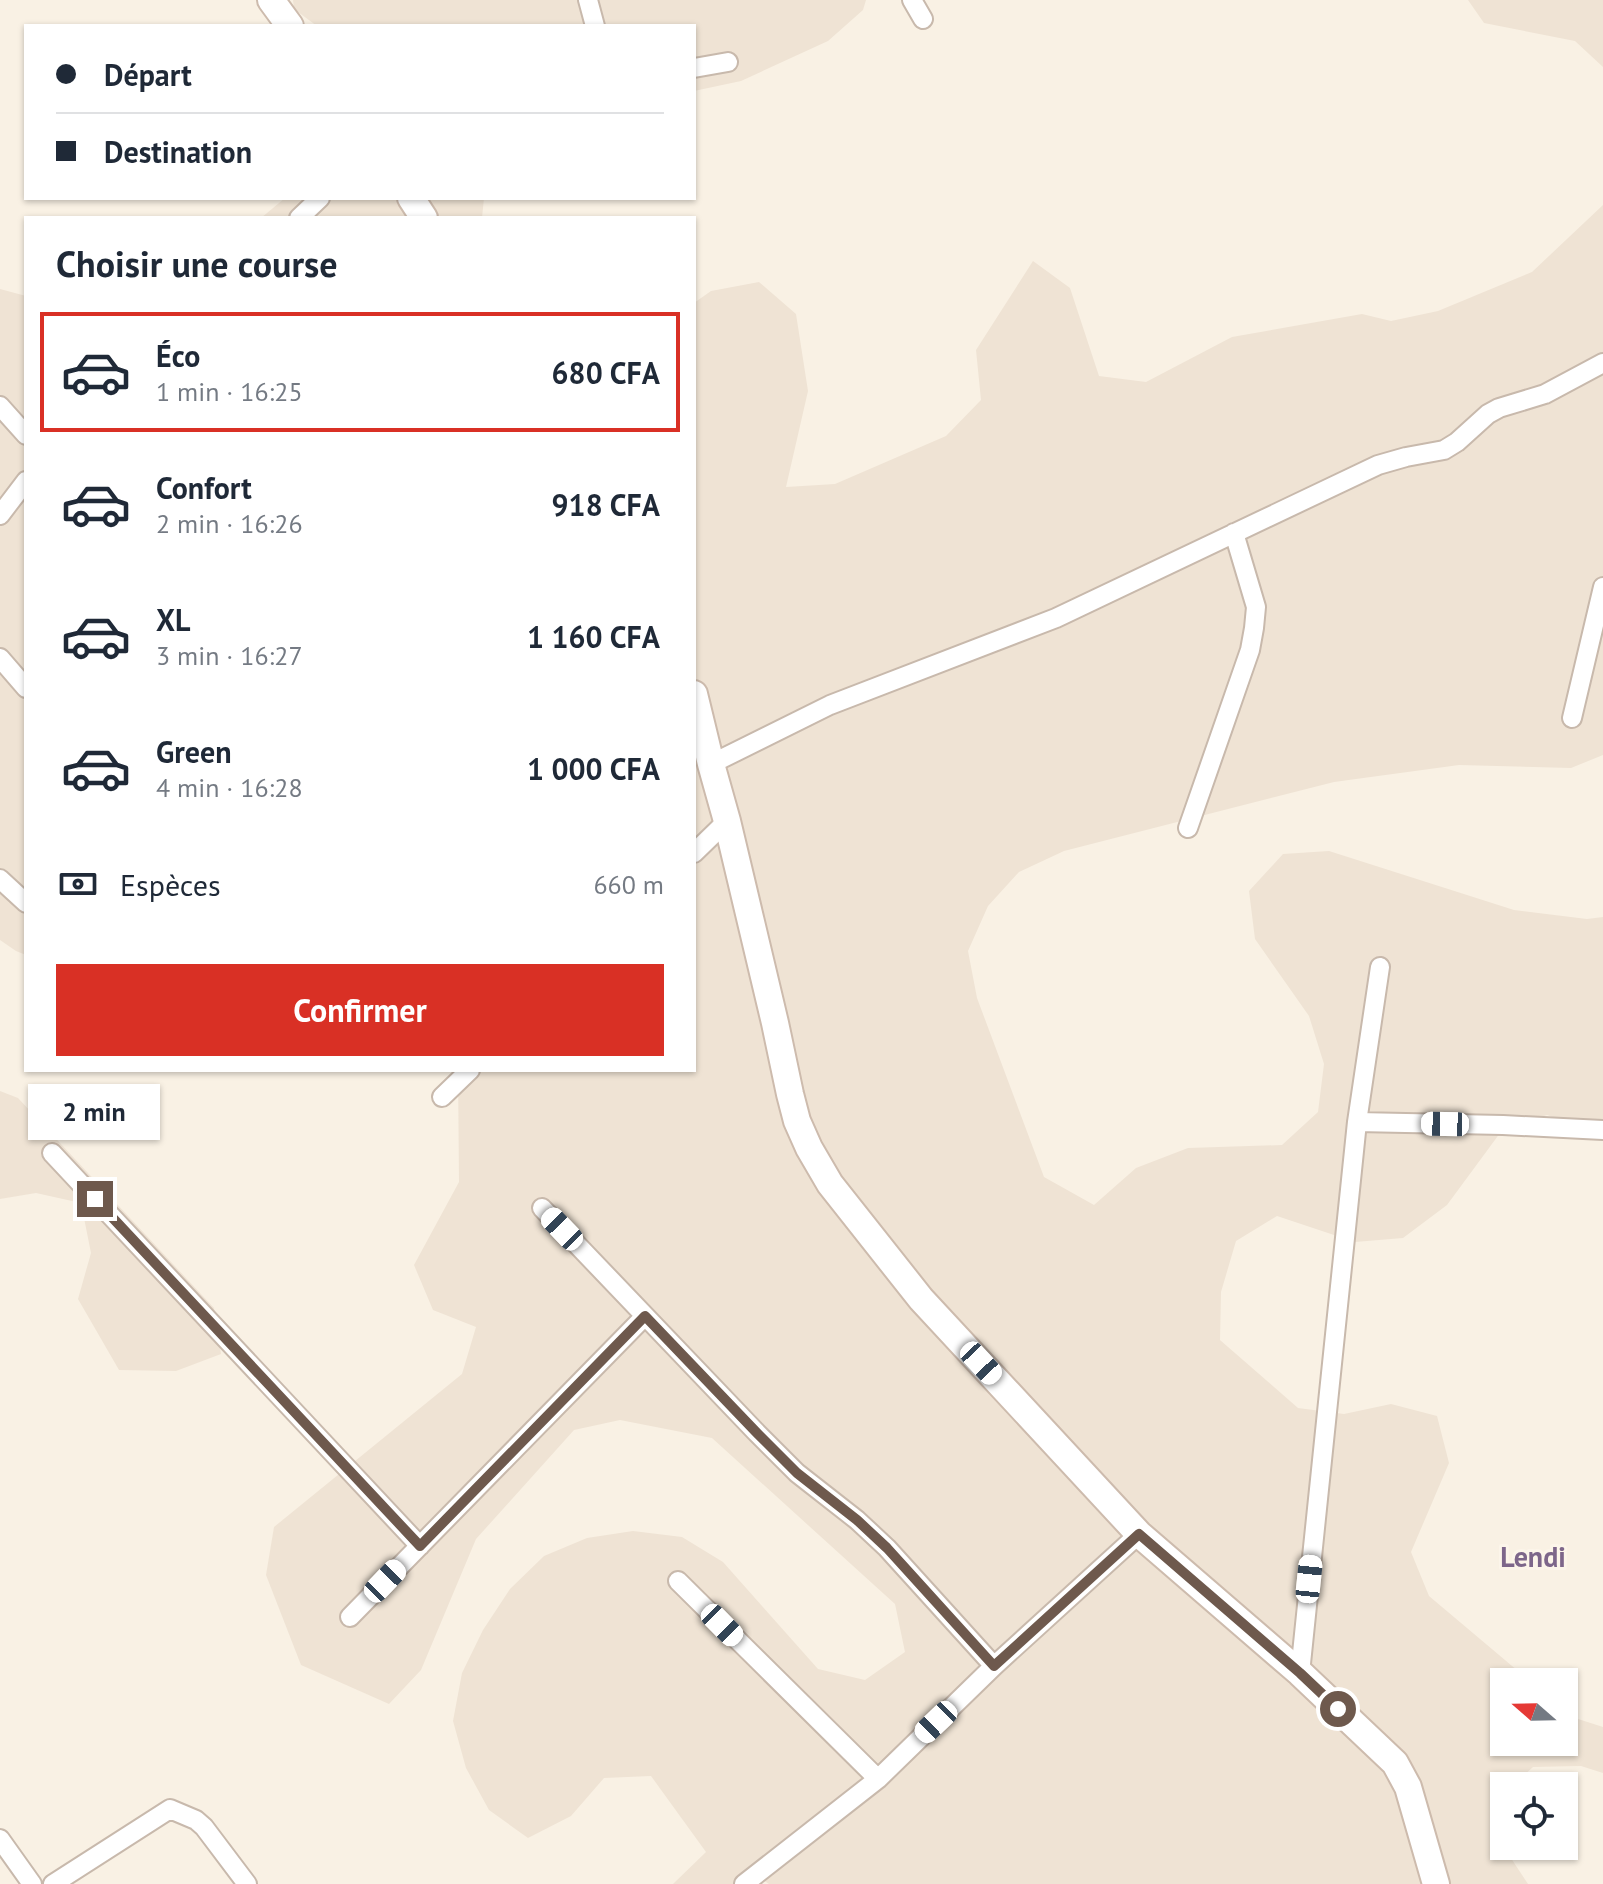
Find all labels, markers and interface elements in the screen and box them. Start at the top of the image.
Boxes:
text: Départ [104,55,192,94]
text: Destination [104,132,252,171]
text: Choisir une course [56,240,338,287]
icon: car [60,336,132,408]
text: Éco [156,336,200,375]
text: 680 CFA [552,353,660,392]
text: 1 min · 16:25 [156,375,303,408]
icon: car [60,468,132,540]
text: Confort [156,468,252,507]
text: 918 CFA [552,485,660,524]
text: 2 min · 16:26 [156,507,303,540]
icon: car [60,600,132,672]
text: XL [156,600,190,639]
text: 1 160 CFA [527,617,660,656]
text: 3 min · 16:27 [156,639,303,672]
icon: car [60,732,132,804]
text: Green [156,732,231,771]
text: 1 000 CFA [527,749,660,788]
text: 4 min · 16:28 [156,771,303,804]
icon: cash [56,862,100,906]
text: Espèces [120,865,221,904]
text: 660 m [593,868,664,901]
button: Confirmer [56,964,664,1056]
callout: 2 min [29,1083,161,1139]
text: 2 min [62,1095,126,1128]
car [1421,1112,1469,1136]
route end [77,1181,113,1217]
car [537,1203,587,1255]
car [956,1337,1006,1389]
district label: Lendi [1500,1538,1566,1575]
car [1295,1554,1323,1604]
car [360,1555,410,1607]
car [697,1600,747,1650]
north arrow [1490,1668,1578,1756]
map controls [1490,1668,1578,1860]
route start [1320,1691,1356,1727]
car [910,1697,962,1747]
button: locate [1490,1772,1578,1860]

